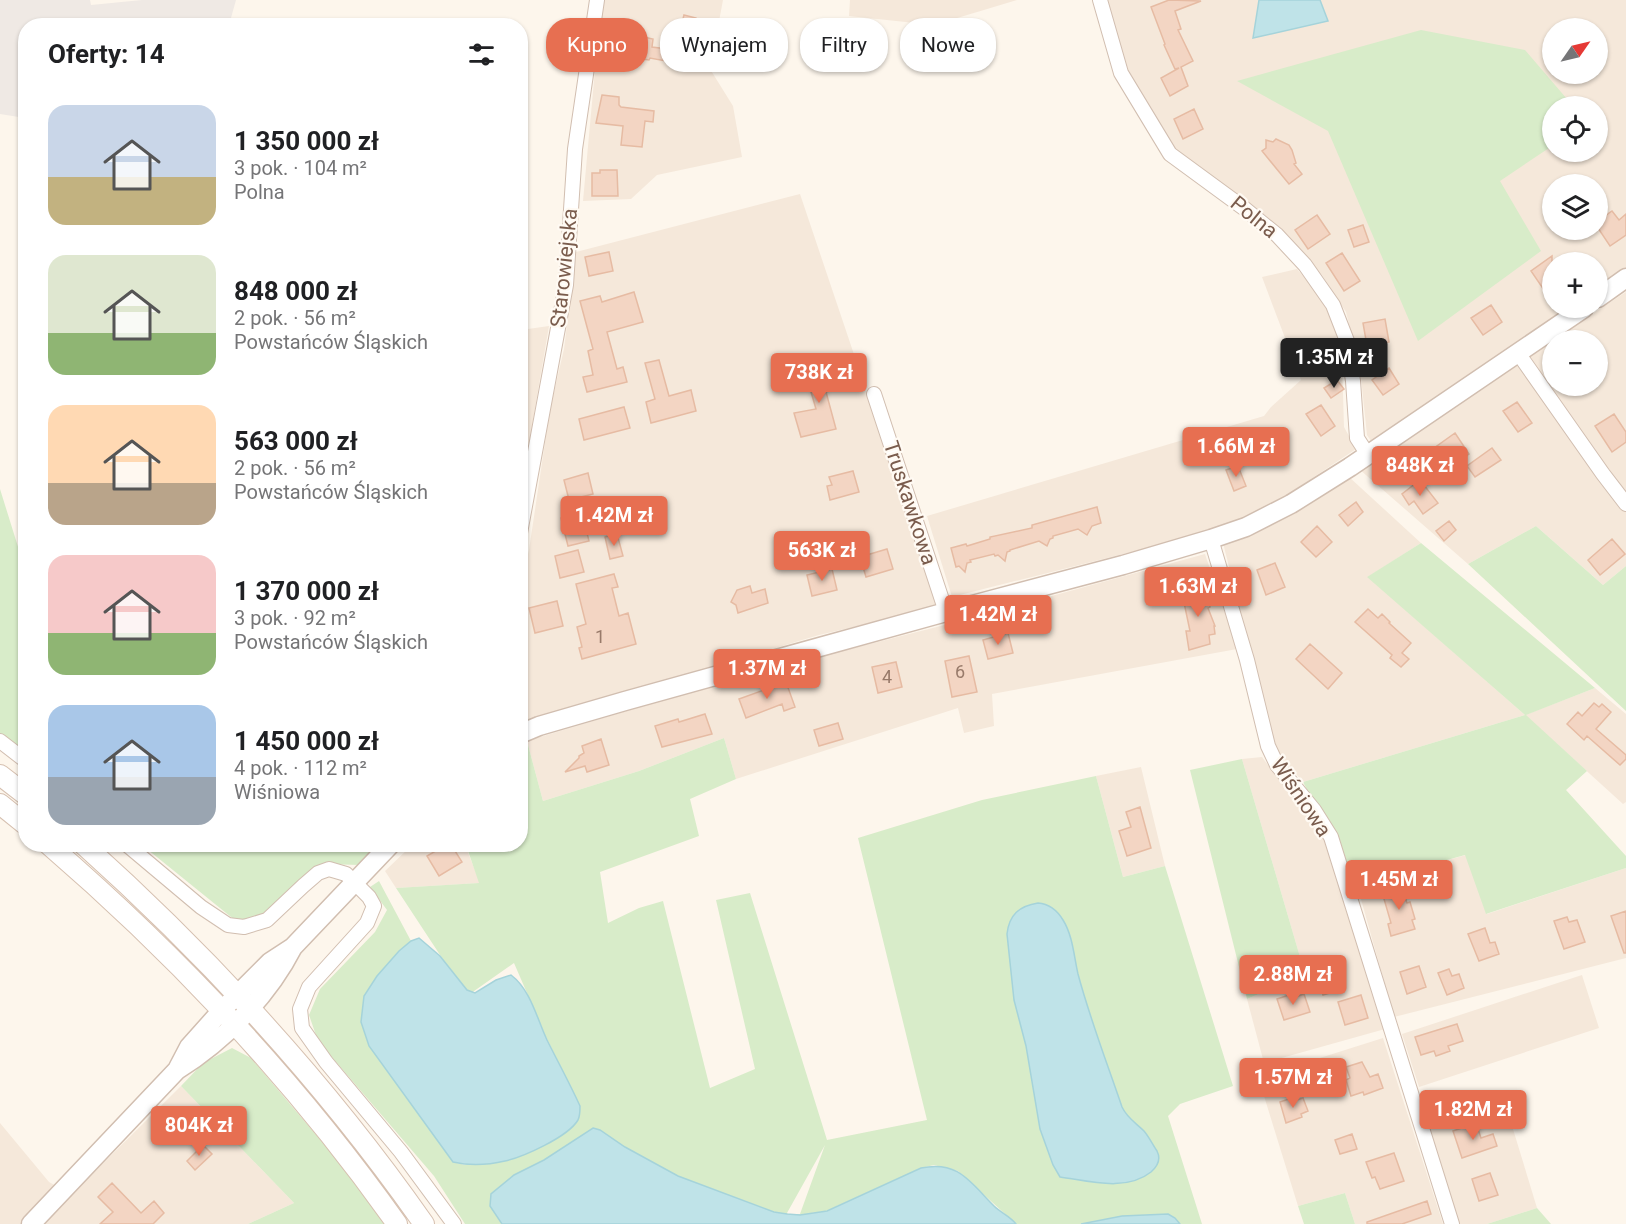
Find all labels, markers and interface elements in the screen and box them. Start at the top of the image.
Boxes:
chip: Kupno [546,18,648,72]
chip: Wynajem [660,18,788,72]
chip: Filtry [800,18,888,72]
chip: Nowe [900,18,996,72]
north arrow [1542,18,1608,84]
map controls [1542,18,1608,396]
icon: filters [465,38,498,71]
text: Oferty: 14 [48,39,165,69]
button: locate [1542,96,1608,162]
text: 1 350 000 zł [234,126,379,156]
icon: home [96,129,168,201]
text: 3 pok. · 104 m² [234,156,367,180]
button: layers [1542,174,1608,240]
text: Polna [234,180,285,204]
street label: Polna [1226,191,1282,243]
street label: Starowiejska [546,207,582,329]
button: + [1542,252,1608,318]
text: 848 000 zł [234,276,358,306]
icon: home [96,279,168,351]
text: 2 pok. · 56 m² [234,306,356,330]
text: Powstańców Śląskich [234,330,428,354]
button: − [1542,330,1608,396]
pin: 1.35M zł [1272,338,1396,389]
text: 1.35M zł [1294,345,1374,369]
pin: 738K zł [764,353,874,404]
text: 738K zł [785,360,853,384]
text: 563 000 zł [234,426,358,456]
pin: 1.66M zł [1174,427,1298,478]
icon: home [96,429,168,501]
text: 1.66M zł [1196,434,1276,458]
street label: Truskawkowa [879,438,941,568]
pin: 848K zł [1365,446,1475,497]
text: 848K zł [1386,453,1454,477]
text: 2 pok. · 56 m² [234,456,356,480]
text: Powstańców Śląskich [234,480,428,504]
pin: 1.42M zł [552,496,676,547]
text: 1.42M zł [574,503,654,527]
pin: 563K zł [767,531,877,582]
text: 563K zł [788,538,856,562]
pin: 1.63M zł [1136,567,1260,618]
text: 1.63M zł [1158,574,1238,598]
text: 1 370 000 zł [234,576,379,606]
icon: home [96,579,168,651]
pin: 1.42M zł [936,595,1060,646]
text: 1.42M zł [958,602,1038,626]
text: 3 pok. · 92 m² [234,606,356,630]
house number: 1 [595,626,605,647]
text: Powstańców Śląskich [234,630,428,654]
pin: 1.37M zł [705,649,829,700]
text: 1.37M zł [727,656,807,680]
house number: 6 [955,661,965,682]
house number: 4 [882,666,892,687]
text: 1 450 000 zł [234,726,379,756]
icon: home [96,729,168,801]
street label: Wiśniowa [1266,753,1336,841]
text: 4 pok. · 112 m² [234,756,367,780]
text: Wiśniowa [234,780,320,804]
pin: 1.45M zł [1337,860,1461,911]
text: 1.45M zł [1359,867,1439,891]
pin: 2.88M zł [1231,955,1355,1006]
text: 2.88M zł [1253,962,1333,986]
pin: 1.57M zł [1231,1058,1355,1109]
text: 1.57M zł [1253,1065,1333,1089]
pin: 1.82M zł [1411,1090,1535,1141]
text: 1.82M zł [1433,1097,1513,1121]
pin: 804K zł [144,1106,254,1157]
text: 804K zł [165,1113,233,1137]

